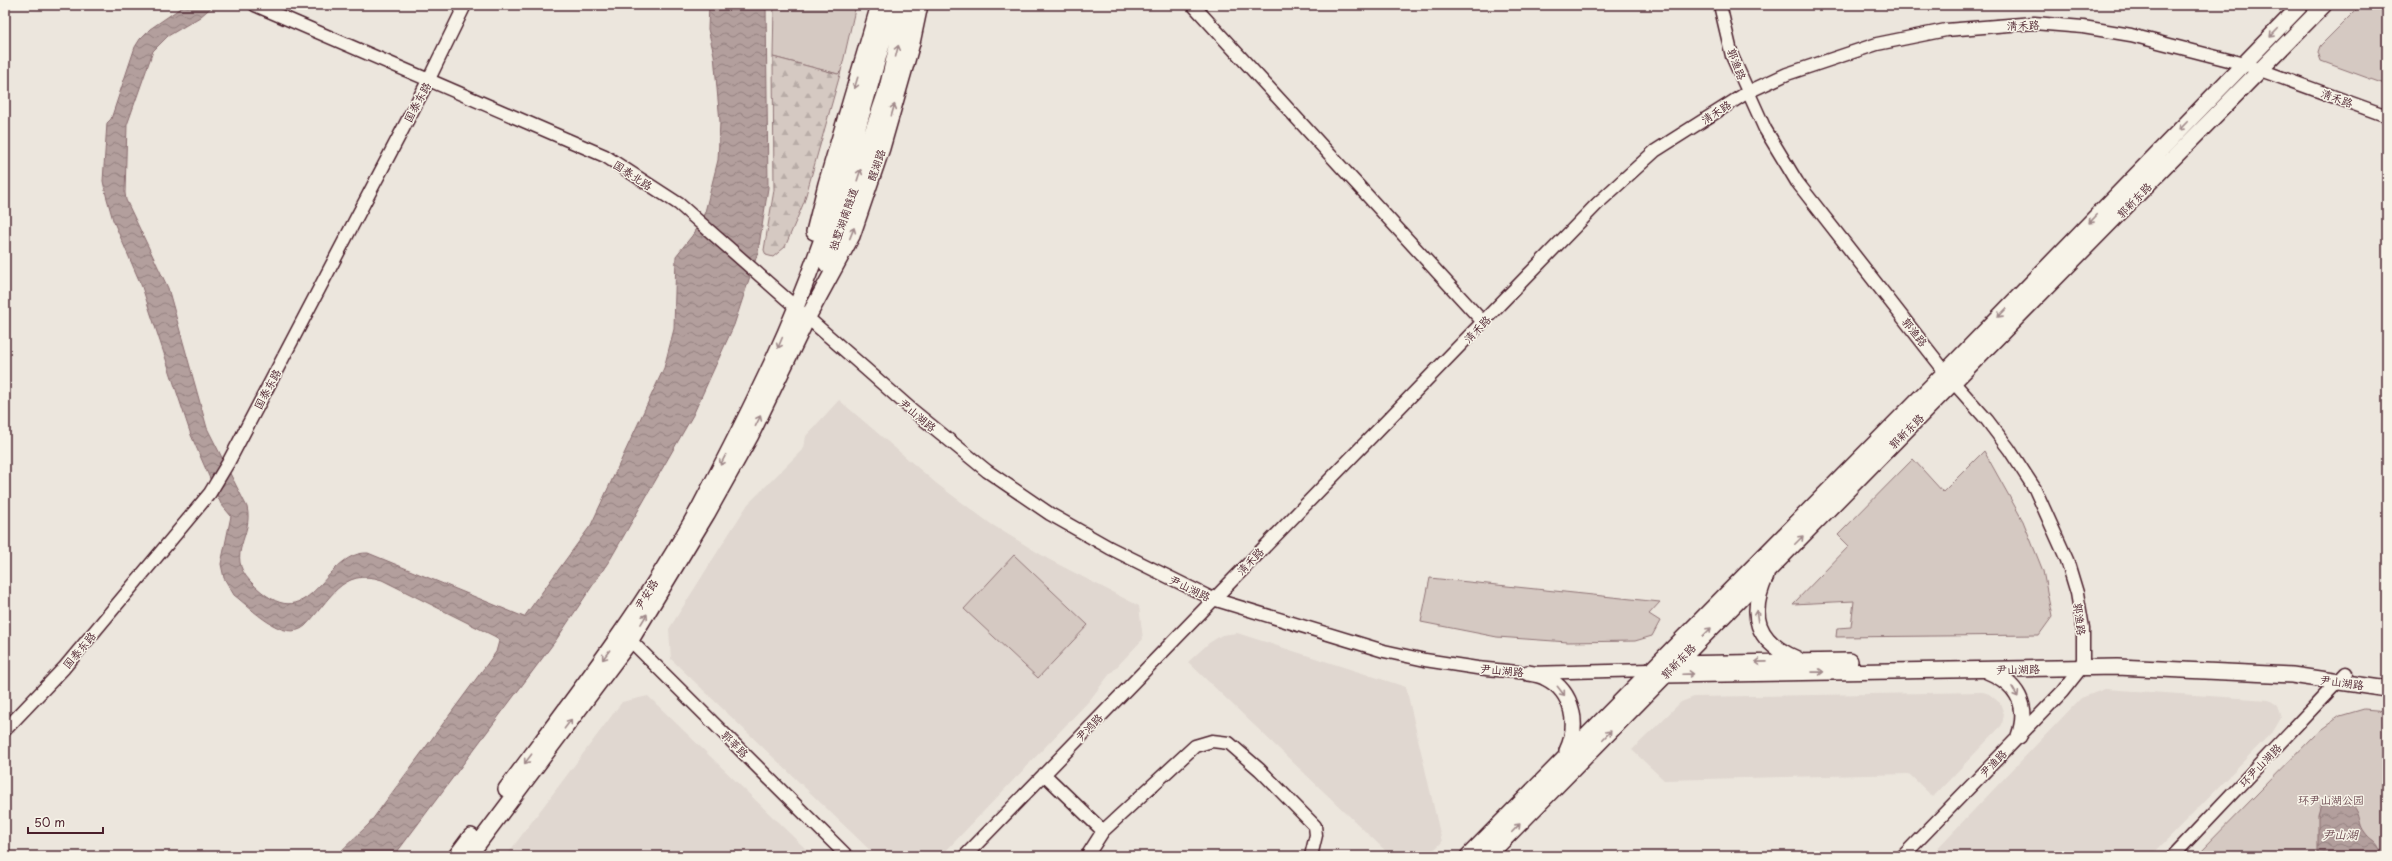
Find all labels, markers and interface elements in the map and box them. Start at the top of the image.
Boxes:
street label: 清禾路 [2006,16,2040,34]
one-way arrow [2269,28,2279,38]
one-way arrow [894,44,901,57]
street label: 郭渔路 [1723,46,1751,82]
one-way arrow [852,76,859,89]
street label: 国泰东路 [399,79,435,125]
street label: 清禾路 [2319,84,2355,112]
street label: 清禾路 [1698,96,1734,128]
one-way arrow [890,103,897,116]
one-way arrow [2178,121,2188,131]
street label: 醒湖路 [863,147,889,183]
street label: 国泰北路 [610,156,656,194]
one-way arrow [856,169,863,182]
street label: 郭新东路 [2113,178,2155,222]
street label: 独墅湖南隧道 [824,185,862,253]
one-way arrow [2088,214,2098,224]
one-way arrow [849,228,857,240]
one-way arrow [1997,308,2007,318]
street label: 清禾路 [1459,311,1495,347]
street label: 郭渔路 [1898,314,1932,350]
one-way arrow [776,337,784,349]
street label: 国泰东路 [249,366,285,412]
street label: 尹山湖路 [896,394,940,436]
street label: 郭新东路 [1884,409,1928,453]
one-way arrow [755,415,762,427]
one-way arrow [719,454,727,466]
one-way arrow [1794,535,1804,545]
street label: 清禾路 [1232,543,1268,579]
street label: 尹山湖路 [1167,571,1213,605]
street label: 尹安路 [630,576,662,612]
street label: 郭渔路 [2070,602,2090,636]
one-way arrow [1753,610,1761,623]
one-way arrow [640,614,648,625]
one-way arrow [1702,627,1712,637]
street label: 国泰东路 [58,628,100,672]
street label: 郭新东路 [1657,639,1699,683]
one-way arrow [602,649,610,660]
one-way arrow [1755,658,1768,665]
street label: 尹山湖路 [1479,660,1525,680]
street label: 尹山湖路 [1996,660,2040,678]
one-way arrow [1811,668,1824,675]
one-way arrow [1681,670,1694,678]
street label: 尹山湖路 [2319,671,2365,693]
one-way arrow [1557,686,1565,697]
one-way arrow [2012,686,2020,698]
street label: 尹鸿路 [1071,709,1107,745]
one-way arrow [564,719,572,730]
street label: 郭莘路 [717,726,753,762]
one-way arrow [1602,730,1611,740]
street label: 环尹山湖路 [2235,739,2285,791]
street label: 尹渔路 [1975,745,2011,781]
one-way arrow [524,754,533,765]
park label: 环尹山湖公园 [2298,791,2364,808]
scale bar [28,809,103,835]
text: 50 m [34,813,65,831]
one-way arrow [1511,823,1521,833]
water label: 尹山湖 [2322,825,2359,843]

